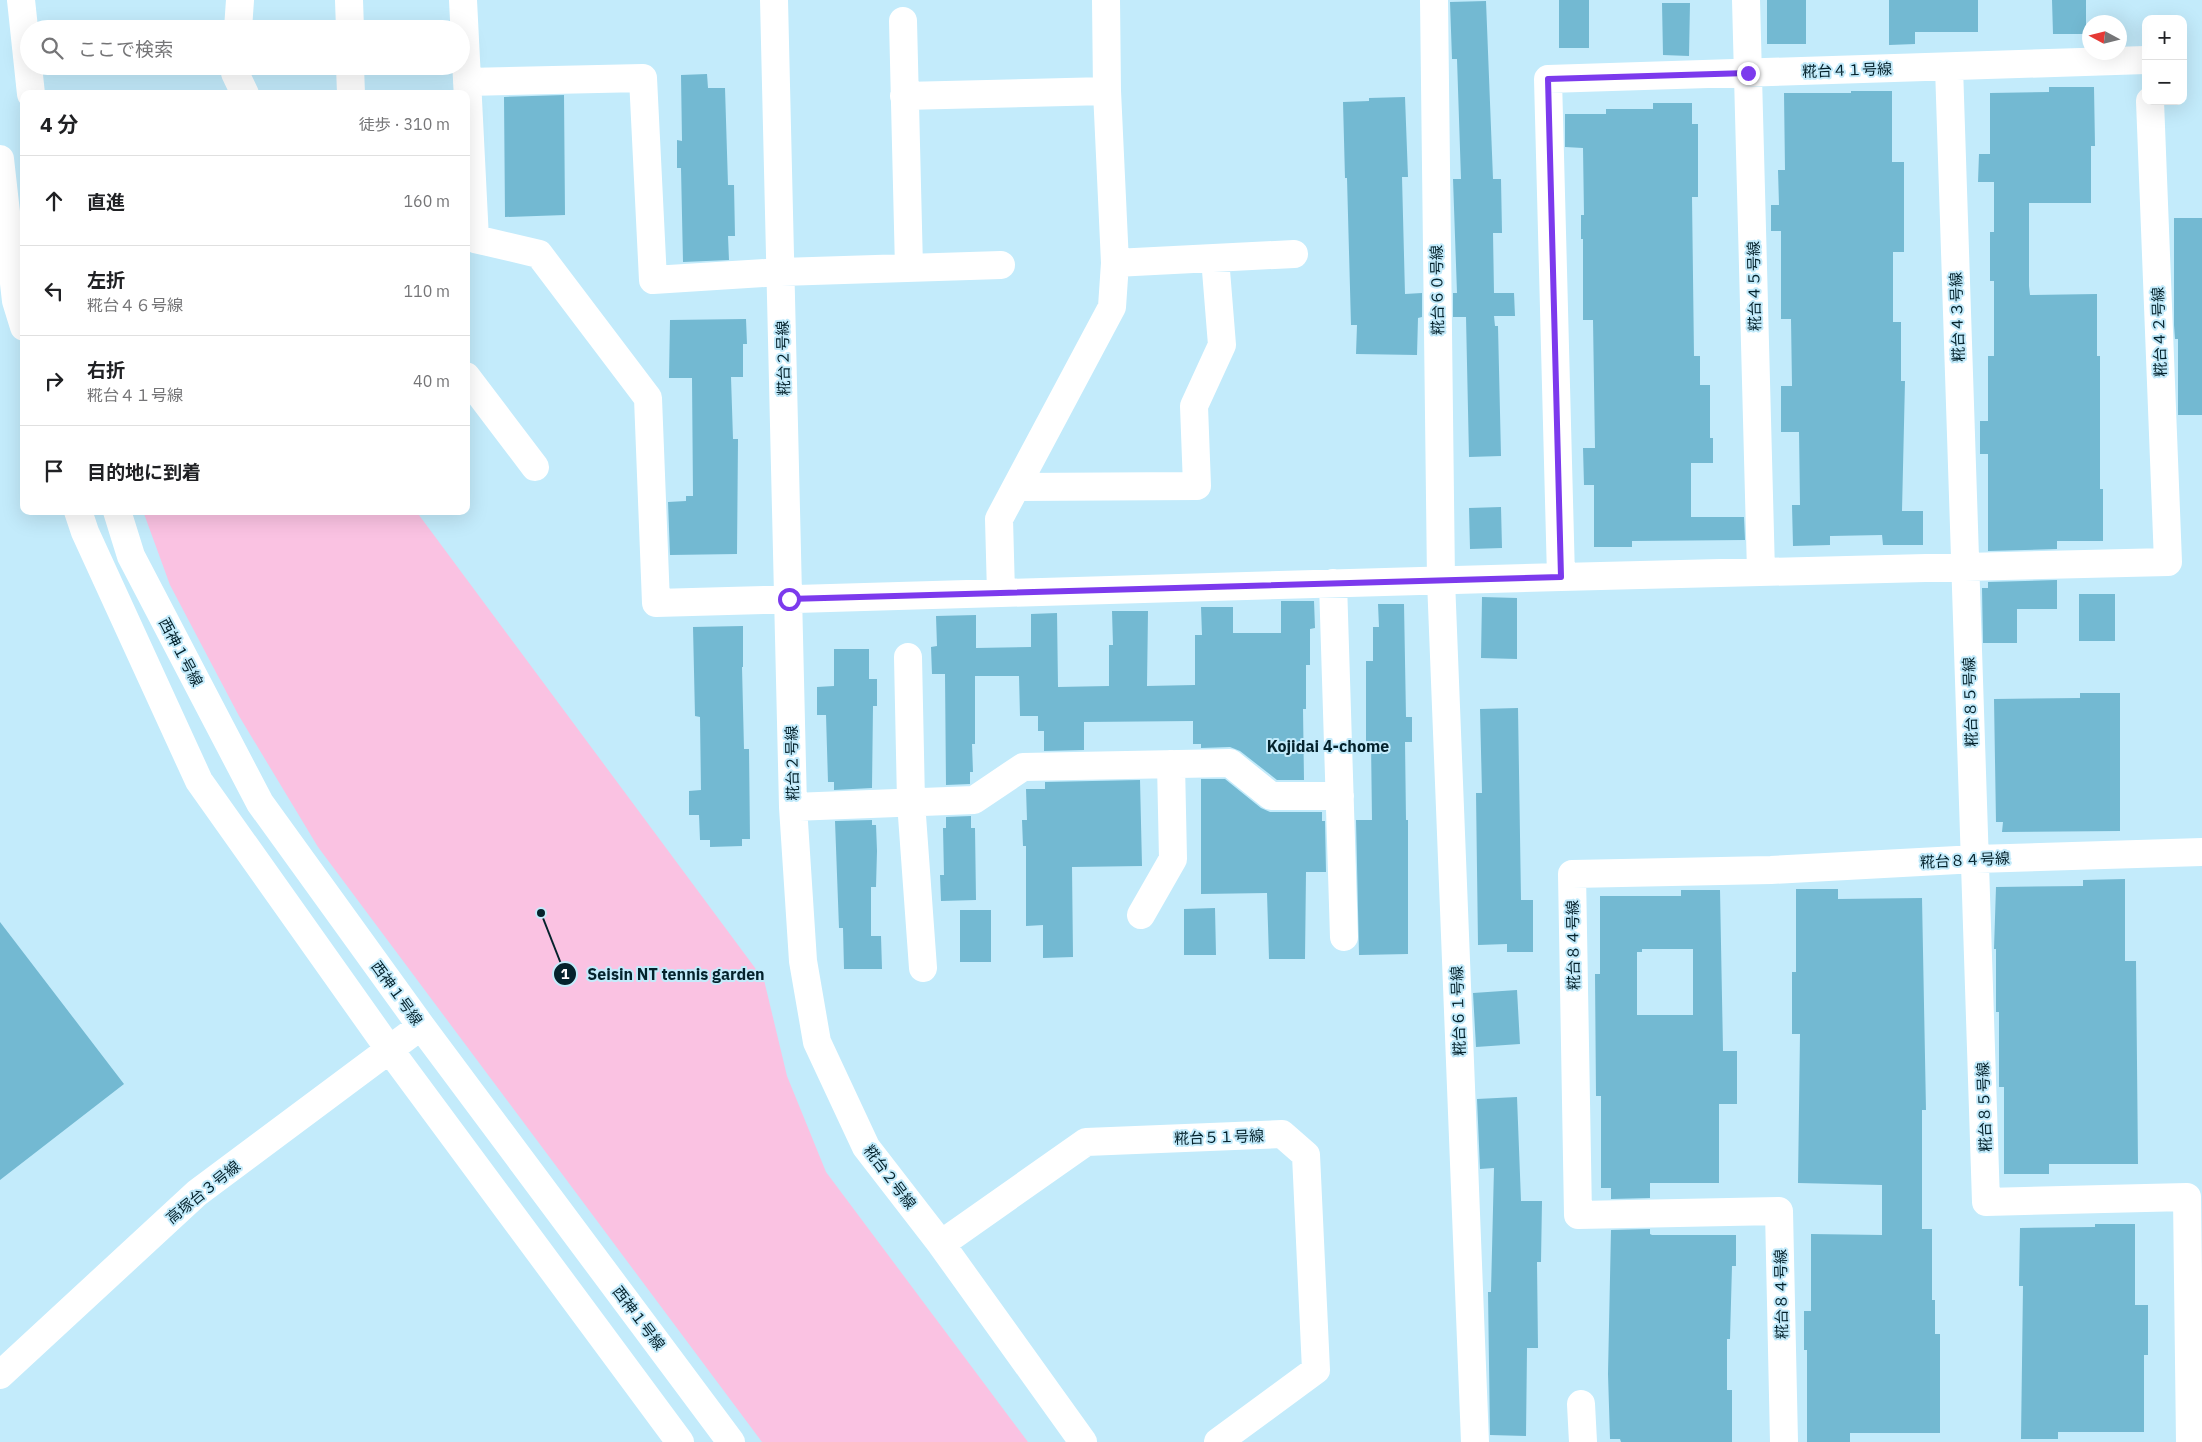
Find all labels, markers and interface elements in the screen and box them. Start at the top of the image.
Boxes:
north arrow [2082,15,2127,60]
map controls [2142,15,2187,105]
button: + [2142,15,2187,60]
search box [20,20,470,75]
icon: search [38,34,66,62]
text: ここで検索 [78,37,173,61]
street label: 糀台４１号線 [1802,59,1892,81]
button: − [2142,60,2187,105]
route end [1737,62,1760,85]
text: 4 分 [40,110,79,138]
text: 徒歩 · 310 m [359,114,450,134]
icon: ahead [40,187,68,215]
text: 直進 [87,190,125,214]
text: 160 m [403,191,450,211]
street label: 糀台４５号線 [1744,241,1764,331]
street label: 糀台６０号線 [1427,245,1447,335]
text: 左折 [87,268,125,292]
street label: 糀台４３号線 [1946,272,1968,362]
icon: left [40,277,68,305]
text: 110 m [403,281,450,301]
street label: 糀台４２号線 [2148,287,2170,377]
text: 糀台４６号線 [87,295,183,315]
street label: 糀台２号線 [773,320,793,396]
text: 右折 [87,358,125,382]
icon: right [40,367,68,395]
text: 40 m [413,371,450,391]
text: 糀台４１号線 [87,385,183,405]
icon: arrive [40,457,68,485]
text: 目的地に到着 [87,460,201,484]
route start [778,588,801,611]
street label: 西神１号線 [155,614,207,690]
street label: 糀台８５号線 [1959,657,1981,747]
street label: 糀台２号線 [782,725,802,801]
district label: Kojidai 4-chome [1267,736,1389,756]
street label: 糀台８４号線 [1920,848,2010,872]
street label: 糀台８４号線 [1563,900,1583,990]
street label: 西神１号線 [367,957,427,1029]
callout: Seisin NT tennis garden [552,958,775,989]
text: 1 [560,964,570,983]
text: Seisin NT tennis garden [587,964,765,984]
street label: 糀台６１号線 [1447,966,1469,1056]
street label: 糀台８５号線 [1973,1062,1995,1152]
street label: 糀台５１号線 [1174,1126,1264,1148]
street label: 糀台２号線 [860,1141,920,1213]
street label: 高塚台３号線 [162,1156,244,1228]
street label: 糀台８４号線 [1771,1249,1791,1339]
street label: 西神１号線 [609,1282,669,1354]

